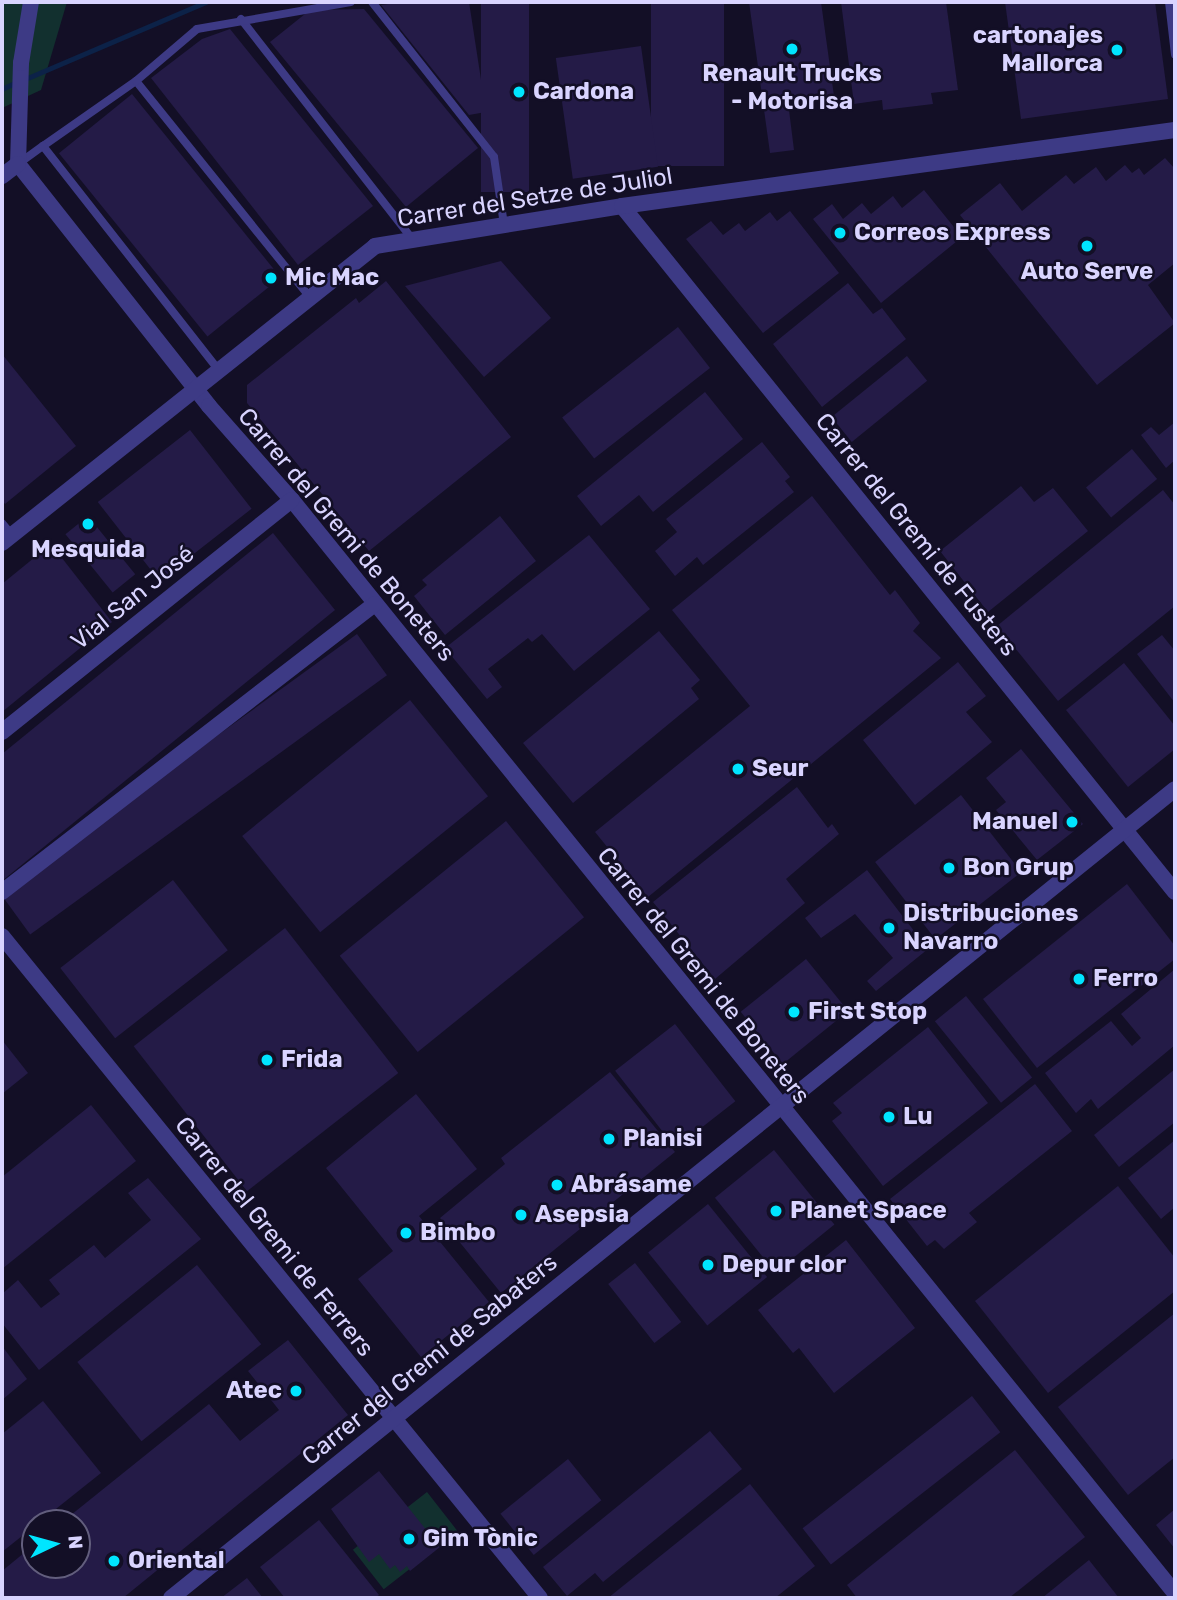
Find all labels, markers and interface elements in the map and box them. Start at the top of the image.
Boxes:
place label: cartonajes Mallorca [973,22,1103,78]
marker: Renault Trucks - Motorisa [784,41,800,57]
marker: cartonajes Mallorca [1109,42,1125,58]
place label: Renault Trucks - Motorisa [702,60,882,116]
place label: Cardona [533,78,634,106]
marker: Cardona [511,84,527,100]
street label: Carrer del Setze de Juliol [395,162,675,234]
place label: Correos Express [854,219,1051,247]
marker: Correos Express [832,225,848,241]
marker: Auto Serve [1079,238,1095,254]
place label: Auto Serve [1021,258,1153,286]
place label: Mic Mac [285,264,379,292]
marker: Mic Mac [263,270,279,286]
street label: Carrer del Gremi de Boneters [231,402,461,668]
street label: Carrer del Gremi de Fusters [809,407,1023,663]
marker: Mesquida [80,516,96,532]
place label: Mesquida [31,536,145,564]
street label: Vial San José [66,540,200,656]
place label: Seur [752,755,808,783]
marker: Seur [730,761,746,777]
place label: Manuel [972,808,1058,836]
marker: Manuel [1064,814,1080,830]
street label: Carrer del Gremi de Boneters [590,842,816,1110]
place label: Bon Grup [963,854,1074,882]
marker: Bon Grup [941,860,957,876]
place label: Distribuciones Navarro [903,900,1078,956]
marker: Distribuciones Navarro [881,920,897,936]
place label: Ferro [1093,965,1158,993]
marker: Ferro [1071,971,1087,987]
place label: First Stop [808,998,927,1026]
marker: First Stop [786,1004,802,1020]
place label: Frida [281,1046,343,1074]
marker: Frida [259,1052,275,1068]
place label: Lu [903,1103,933,1131]
marker: Lu [881,1109,897,1125]
street label: Carrer del Gremi de Ferrers [168,1111,380,1363]
place label: Planisi [623,1125,703,1153]
marker: Planisi [601,1131,617,1147]
place label: Abrásame [571,1171,692,1199]
marker: Abrásame [549,1177,565,1193]
place label: Planet Space [790,1197,947,1225]
place label: Asepsia [535,1201,629,1229]
marker: Planet Space [768,1203,784,1219]
marker: Asepsia [513,1207,529,1223]
place label: Bimbo [420,1219,496,1247]
marker: Bimbo [398,1225,414,1241]
street label: Carrer del Gremi de Sabaters [297,1248,563,1472]
place label: Depur clor [722,1251,847,1279]
marker: Depur clor [700,1257,716,1273]
place label: Atec [226,1377,282,1405]
marker: Atec [288,1383,304,1399]
north arrow [21,1509,91,1579]
place label: Gim Tònic [423,1525,538,1553]
marker: Gim Tònic [401,1531,417,1547]
text: N [63,1534,87,1550]
place label: Oriental [128,1547,225,1575]
marker: Oriental [106,1553,122,1569]

